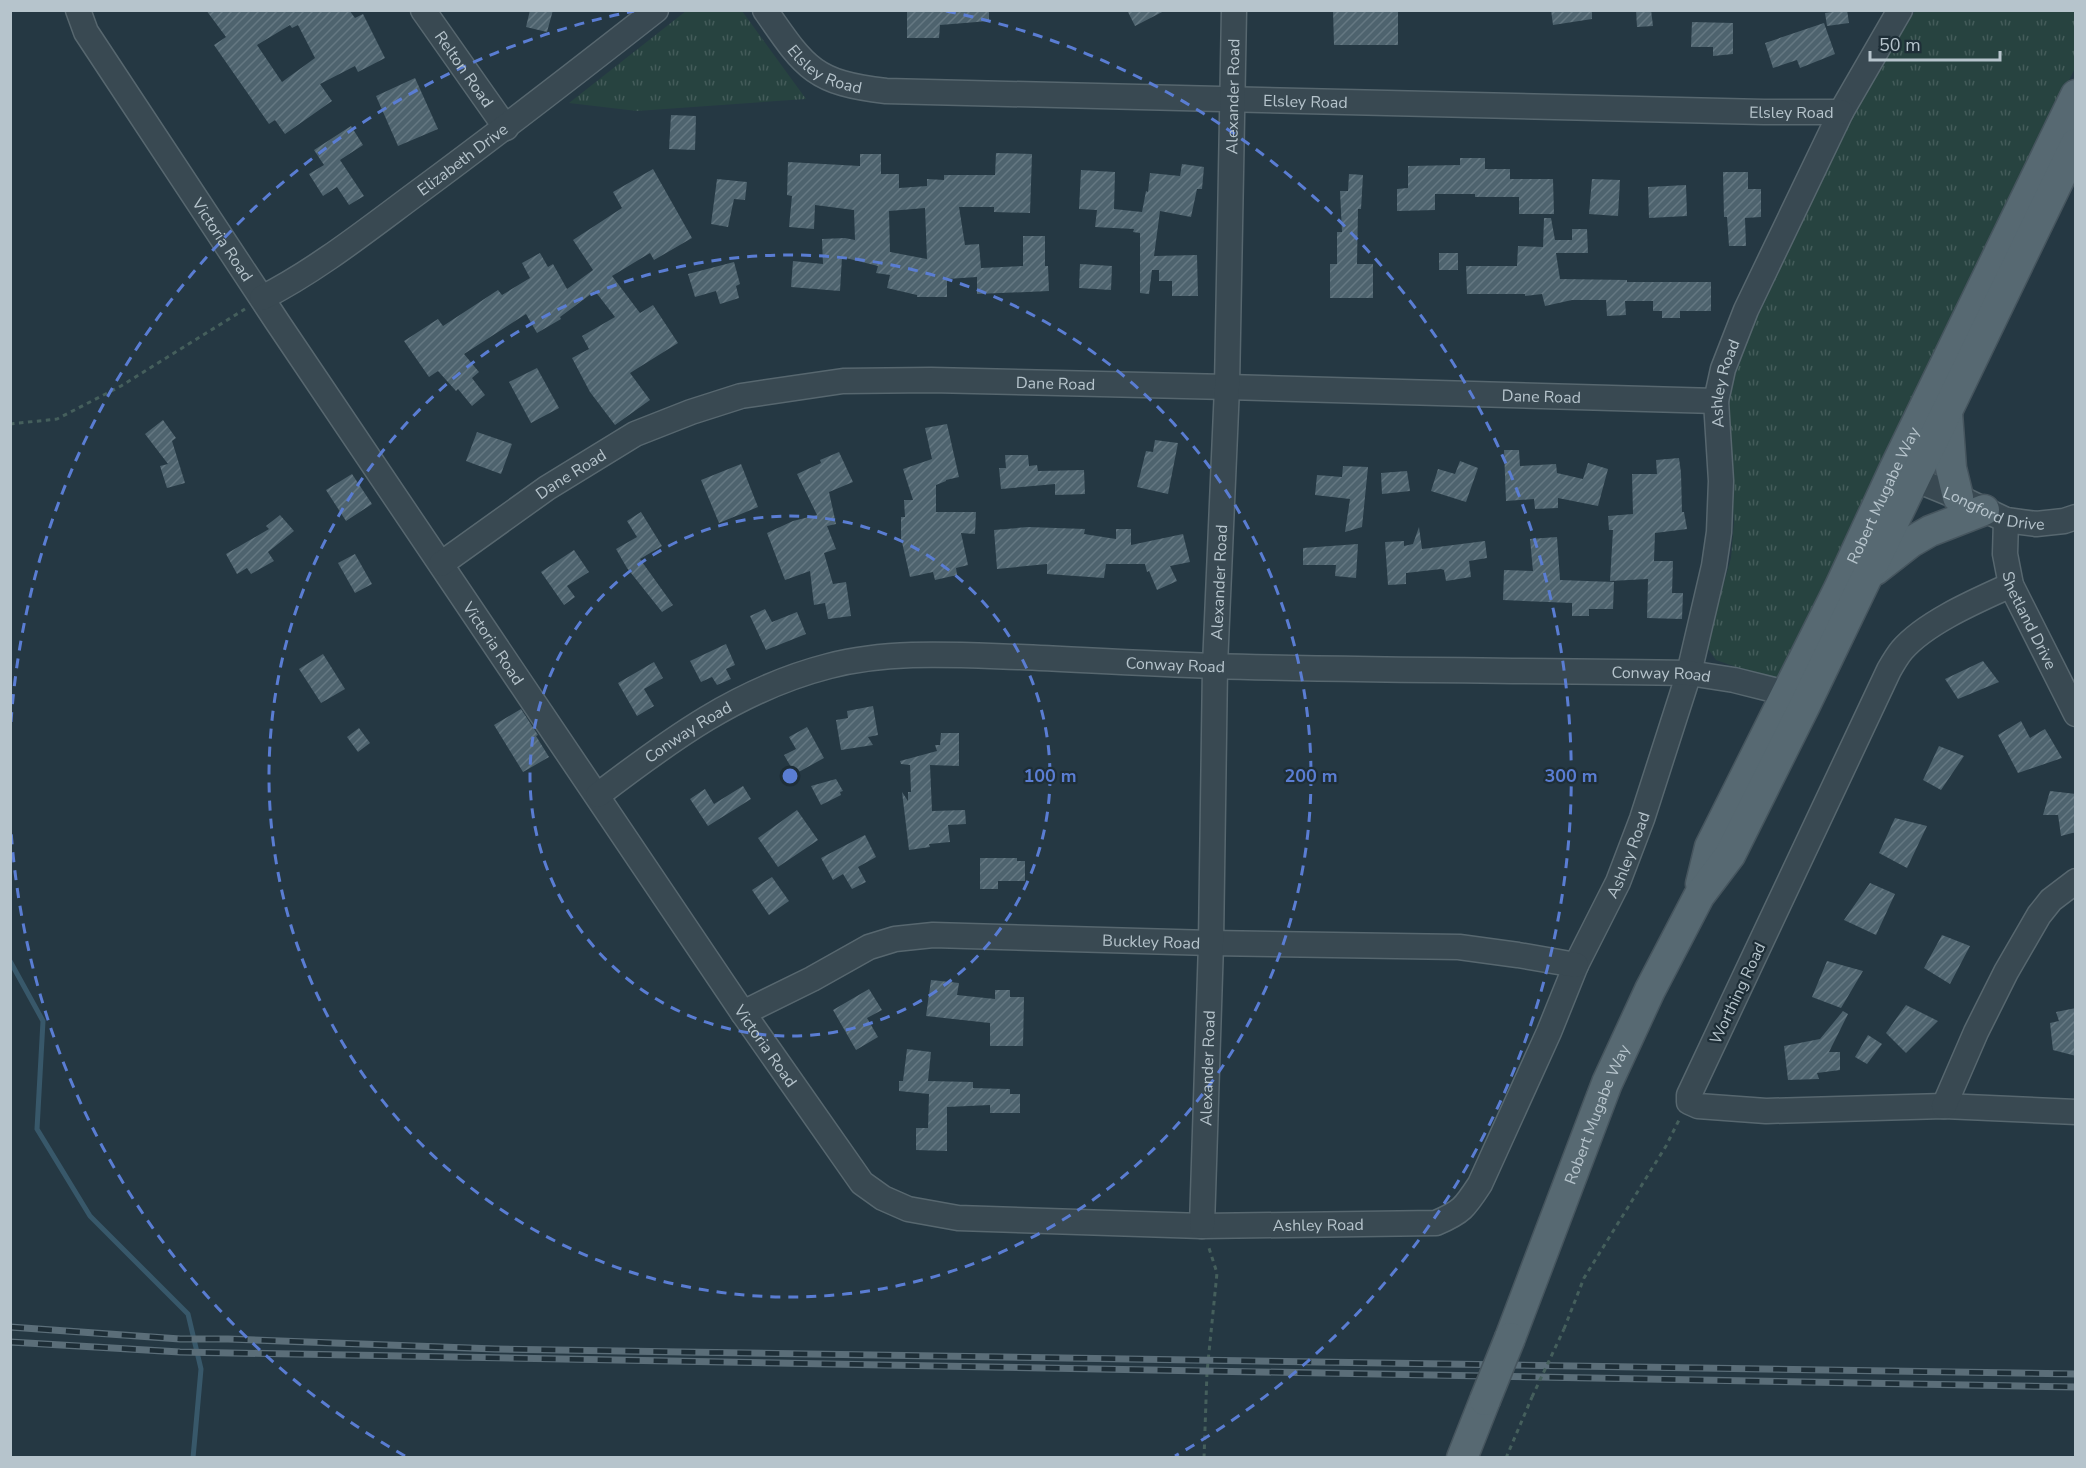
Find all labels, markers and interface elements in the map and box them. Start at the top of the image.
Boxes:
scale bar [1870,24,2000,62]
street label: Relton Road [429,27,498,112]
text: 50 m [1879,33,1921,57]
street label: Alexander Road [1221,38,1245,155]
street label: Elsley Road [782,40,864,99]
street label: Elsley Road [1263,90,1348,114]
street label: Elsley Road [1749,102,1833,124]
street label: Elizabeth Drive [413,119,513,201]
street label: Victoria Road [186,193,258,286]
street label: Ashley Road [1706,336,1746,428]
street label: Dane Road [1016,372,1095,396]
street label: Dane Road [1501,385,1581,409]
street label: Robert Mugabe Way [1842,423,1926,568]
street label: Dane Road [531,444,611,505]
street label: Longford Drive [1940,482,2046,536]
street label: Alexander Road [1206,524,1233,641]
street label: Shetland Drive [1997,569,2062,673]
street label: Victoria Road [456,597,529,690]
street label: Conway Road [1125,652,1225,678]
street label: Conway Road [1611,662,1712,688]
street label: Conway Road [640,697,736,769]
text: 100 m [1023,764,1077,788]
text: 200 m [1284,764,1338,788]
text: 300 m [1544,764,1598,788]
centre of rings [780,766,800,786]
street label: Ashley Road [1602,809,1656,902]
street label: Buckley Road [1102,930,1200,955]
street label: Worthing Road [1705,939,1771,1048]
street label: Victoria Road [728,1000,802,1092]
street label: Alexander Road [1195,1010,1221,1126]
street label: Robert Mugabe Way [1559,1040,1636,1188]
street label: Ashley Road [1273,1214,1364,1237]

